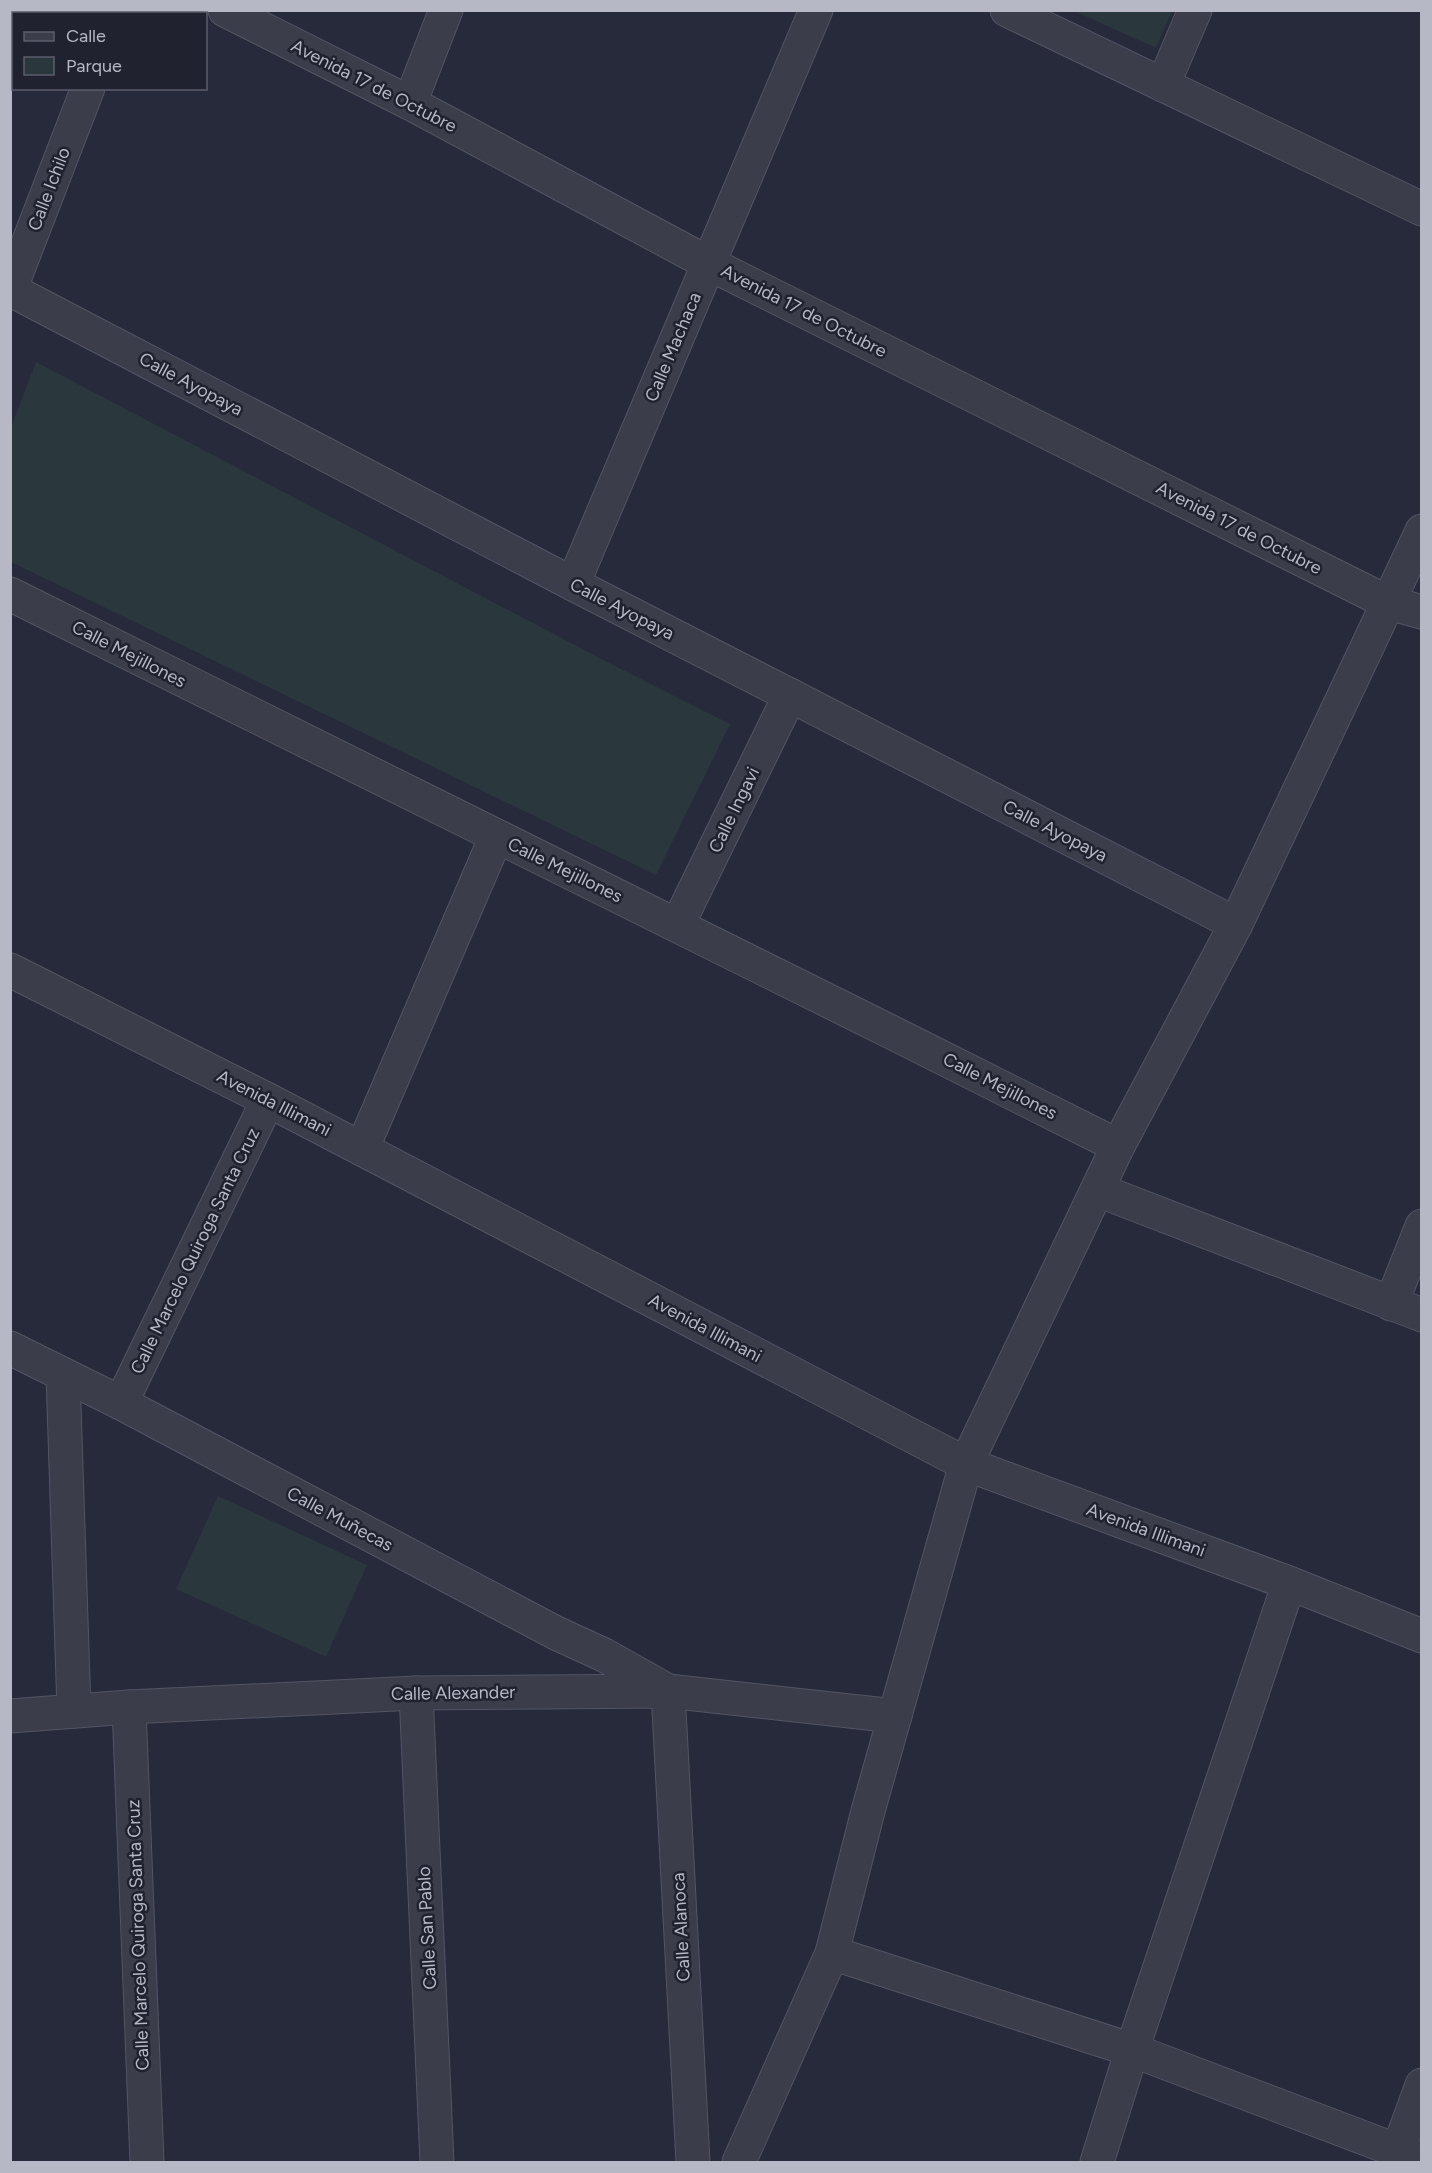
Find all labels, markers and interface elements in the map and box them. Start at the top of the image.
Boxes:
legend [12,12,207,90]
text: Calle [66,25,106,47]
street label: Avenida 17 de Octubre [288,35,461,137]
text: Parque [66,55,122,77]
street label: Calle Ichilo [23,144,75,234]
street label: Avenida 17 de Octubre [718,260,891,362]
street label: Calle Machaca [640,289,706,405]
street label: Calle Ayopaya [135,347,247,421]
street label: Avenida 17 de Octubre [1153,477,1326,579]
street label: Calle Ayopaya [566,573,678,645]
street label: Calle Mejillones [68,616,190,692]
street label: Calle Ingavi [704,764,764,856]
street label: Calle Ayopaya [999,795,1111,867]
street label: Calle Mejillones [504,833,626,907]
street label: Calle Mejillones [939,1048,1061,1124]
street label: Avenida Illimani [213,1065,335,1141]
street label: Calle Marcelo Quiroga Santa Cruz [126,1124,264,1378]
street label: Avenida Illimani [645,1289,765,1367]
street label: Calle Muñecas [283,1482,397,1556]
street label: Avenida Illimani [1083,1498,1209,1562]
street label: Calle Alexander [391,1681,515,1705]
street label: Calle Marcelo Quiroga Santa Cruz [122,1799,154,2071]
street label: Calle San Pablo [413,1866,441,1990]
street label: Calle Alanoca [667,1872,695,1982]

